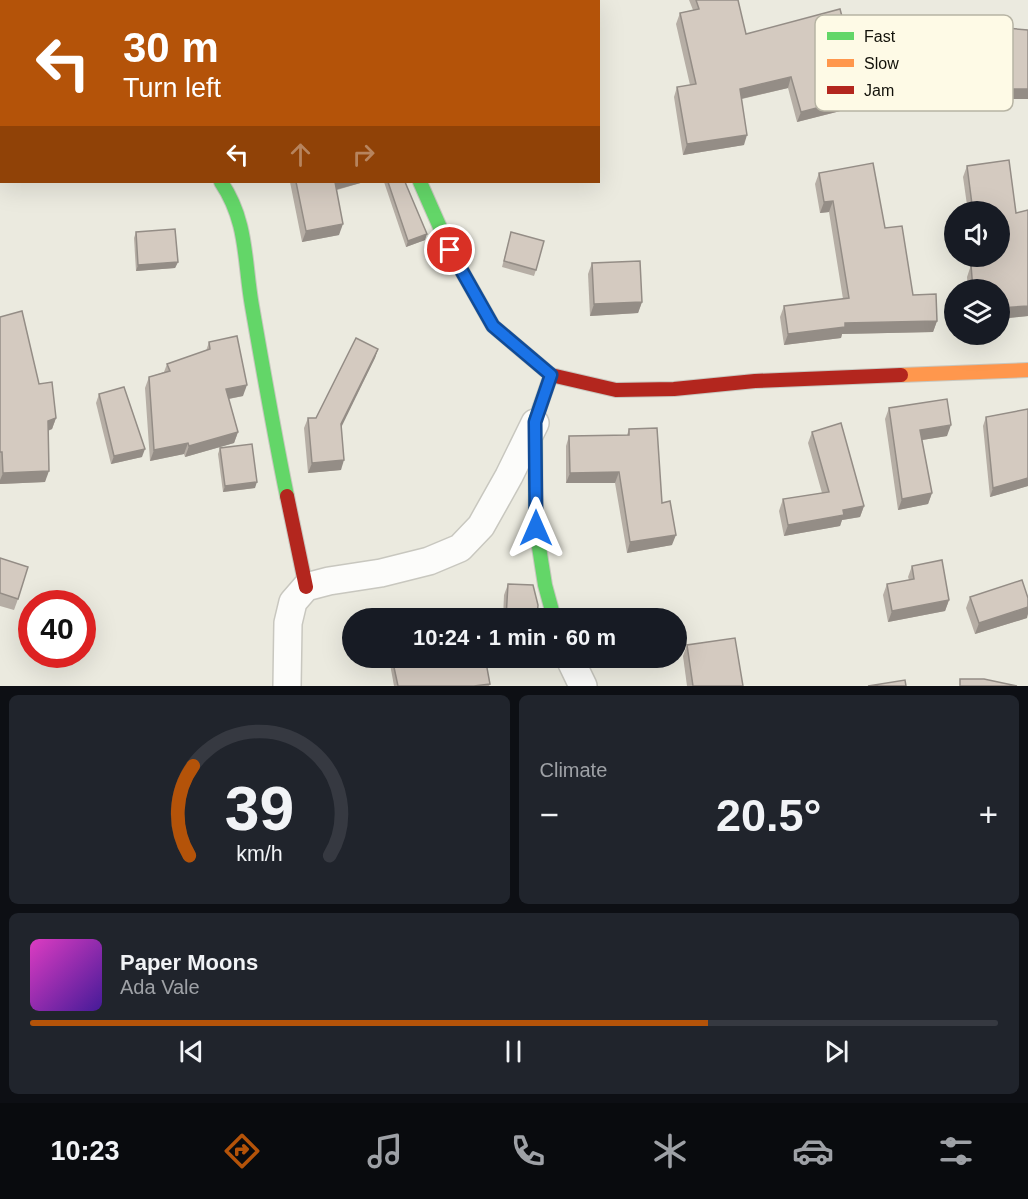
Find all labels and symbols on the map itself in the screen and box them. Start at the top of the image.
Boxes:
legend [815,15,1013,111]
text: Fast [864,28,896,45]
text: Slow [864,55,899,72]
text: Jam [864,82,894,99]
pin [424,224,475,275]
position arrow [504,496,568,560]
speed limit sign: 40 [18,590,96,668]

